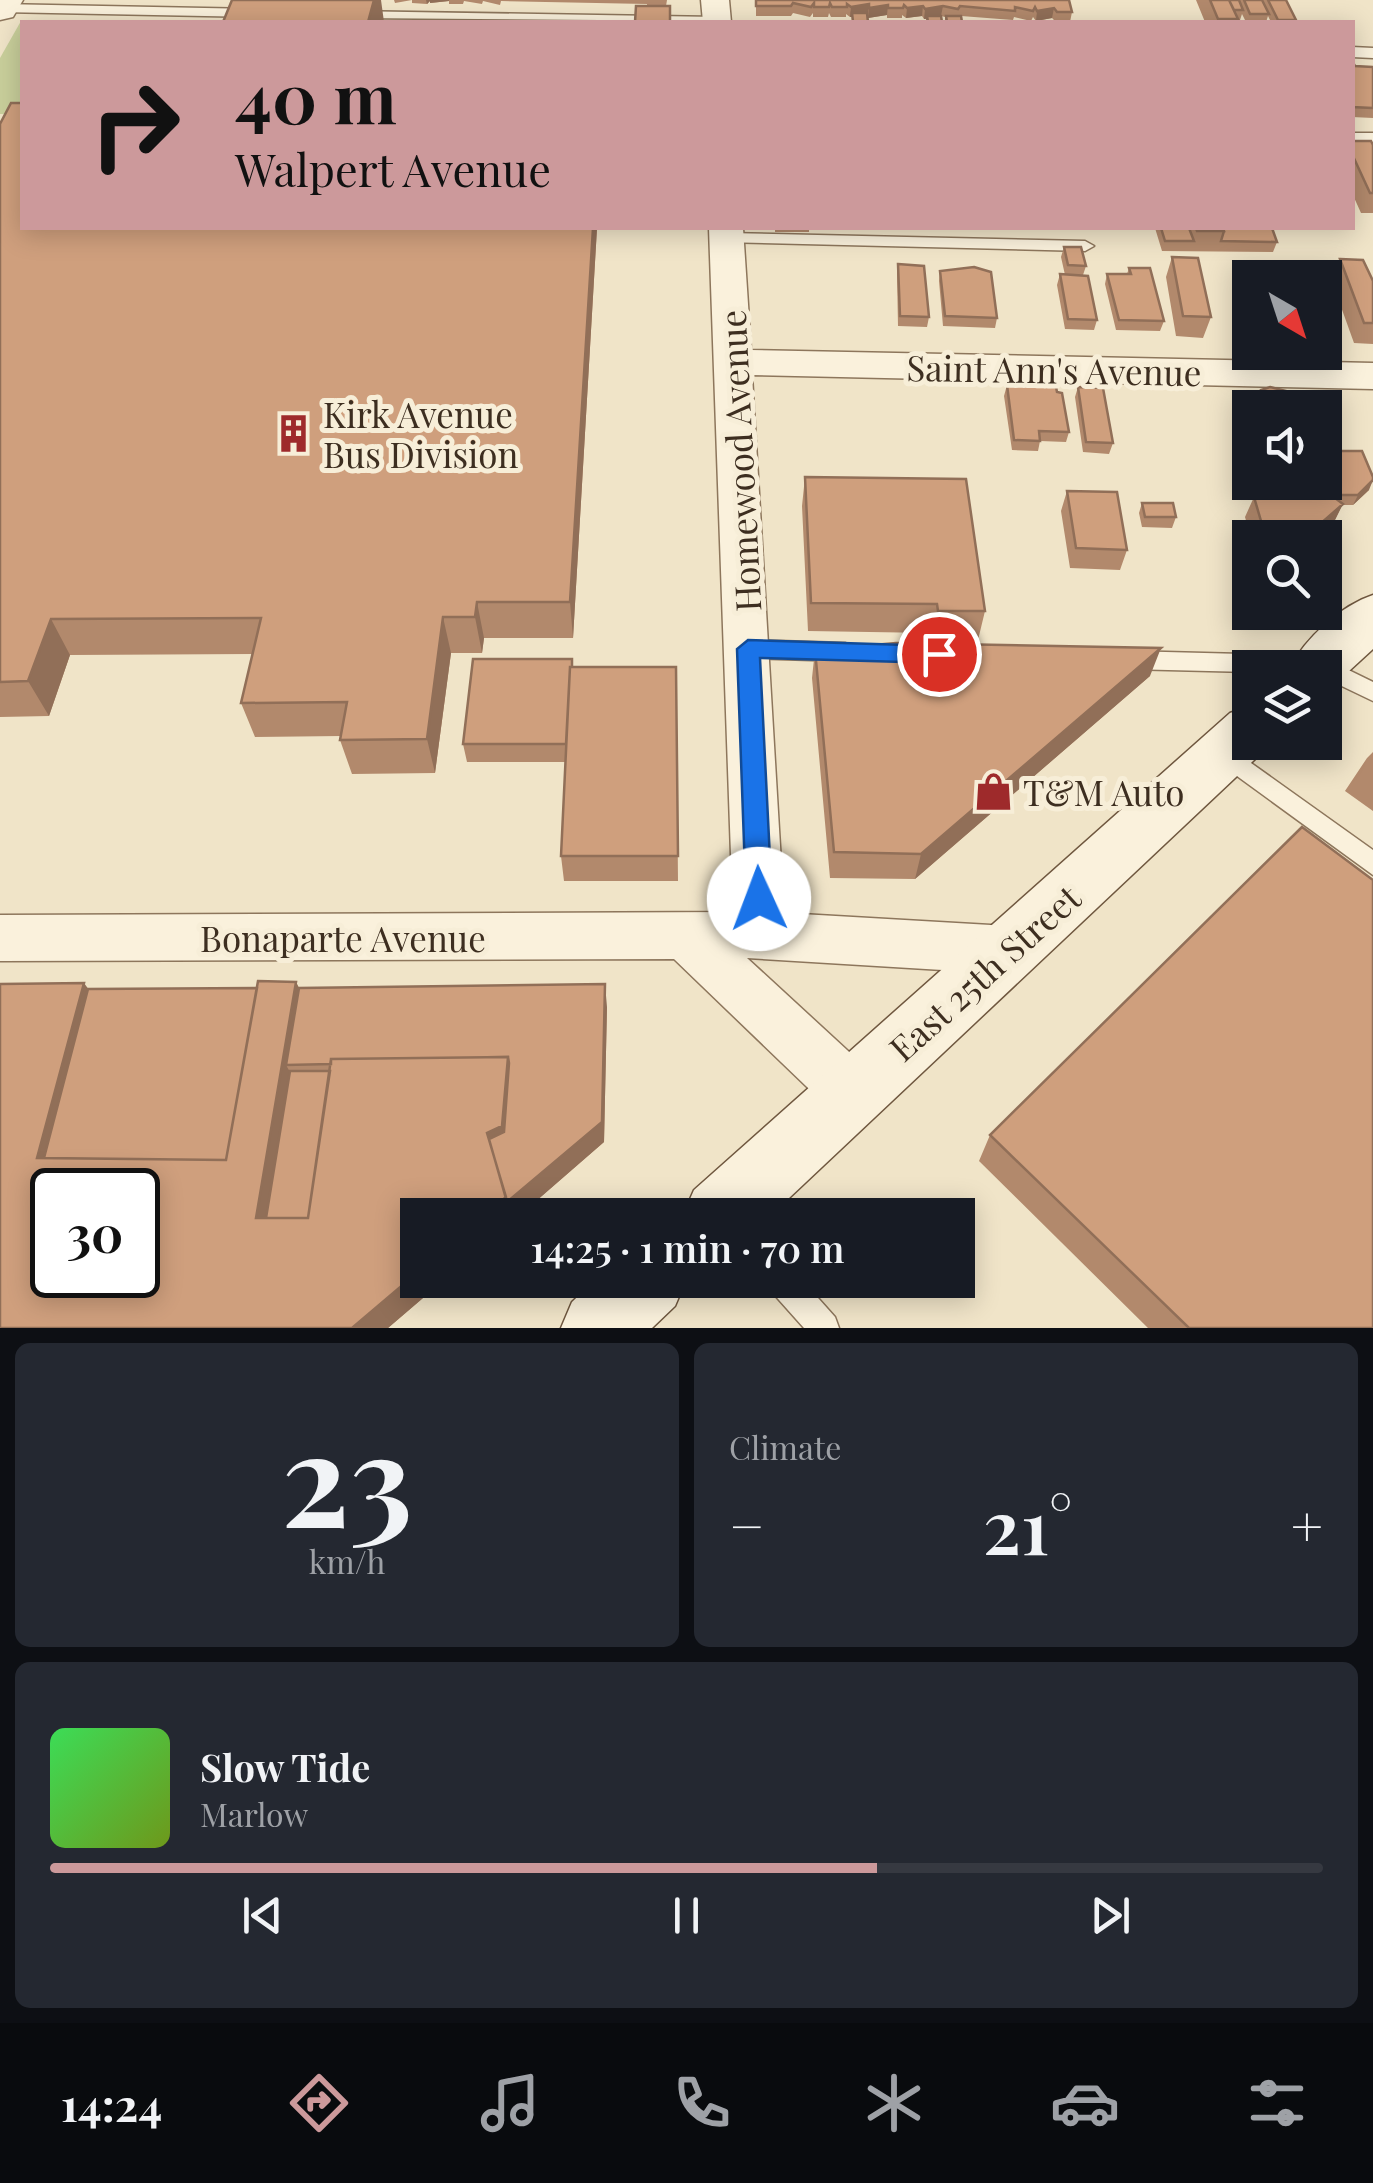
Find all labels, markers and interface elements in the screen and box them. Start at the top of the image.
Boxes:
text: 40 m [235,48,397,142]
icon: right [70,60,200,190]
text: Walpert Avenue [235,138,551,198]
north arrow [1232,260,1342,370]
map controls [1232,260,1342,760]
street label: Homewood Avenue [708,309,770,613]
street label: Saint Ann's Avenue [906,343,1202,395]
place label: Kirk Avenue Bus Division [323,390,519,477]
button: sound [1232,390,1342,500]
building icon: Kirk Avenue Bus Division [272,412,314,454]
button: search [1232,520,1342,630]
pin [897,612,982,697]
icon: arrive [912,627,967,682]
button: layers [1232,650,1342,760]
place label: T&M Auto [1023,768,1184,815]
shop icon: T&M Auto [972,770,1014,812]
position arrow [707,847,811,951]
street label: East 25th Street [878,873,1090,1070]
street label: Bonaparte Avenue [200,914,486,961]
speed limit sign: 30 [30,1168,160,1298]
text: 14:25 · 1 min · 70 m [531,1222,844,1273]
text: 23 [281,1387,413,1561]
text: Climate [729,1425,841,1468]
text: 21° [983,1474,1073,1574]
text: − [729,1487,765,1561]
text: + [1291,1487,1323,1561]
text: km/h [309,1539,385,1582]
text: Slow Tide [200,1741,370,1792]
text: Marlow [200,1792,308,1835]
icon: previous [235,1888,290,1943]
icon: pause [659,1888,714,1943]
icon: next [1083,1888,1138,1943]
icon: directions [284,2068,354,2138]
icon: music [475,2068,545,2138]
icon: phone [667,2068,737,2138]
icon: climate [859,2068,929,2138]
icon: car [1050,2068,1120,2138]
icon: filters [1242,2068,1312,2138]
text: 14:24 [61,2073,162,2133]

